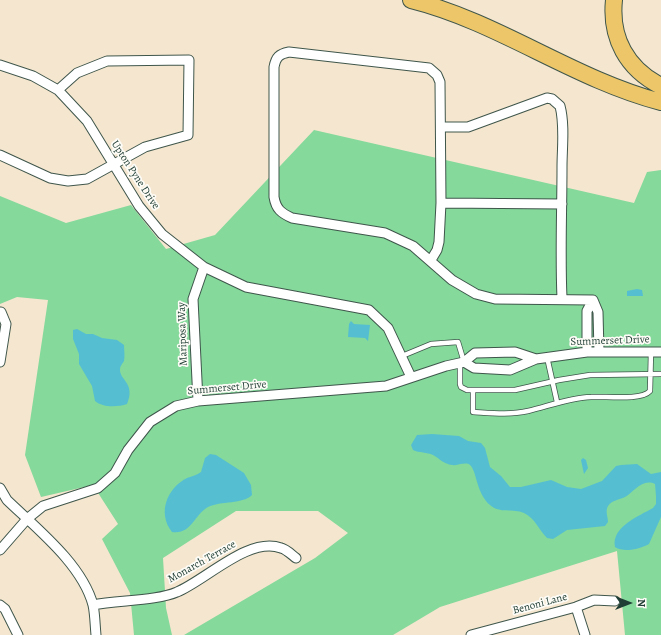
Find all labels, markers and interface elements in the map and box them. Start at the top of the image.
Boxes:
street label: Upton Pyne Drive [108,138,162,212]
street label: Mariposa Way [175,302,191,366]
street label: Summerset Drive [570,333,650,349]
street label: Summerset Drive [187,378,267,398]
street label: Monarch Terrace [166,538,238,586]
north arrow [609,583,649,623]
street label: Benoni Lane [511,590,569,618]
text: N [634,599,649,607]

